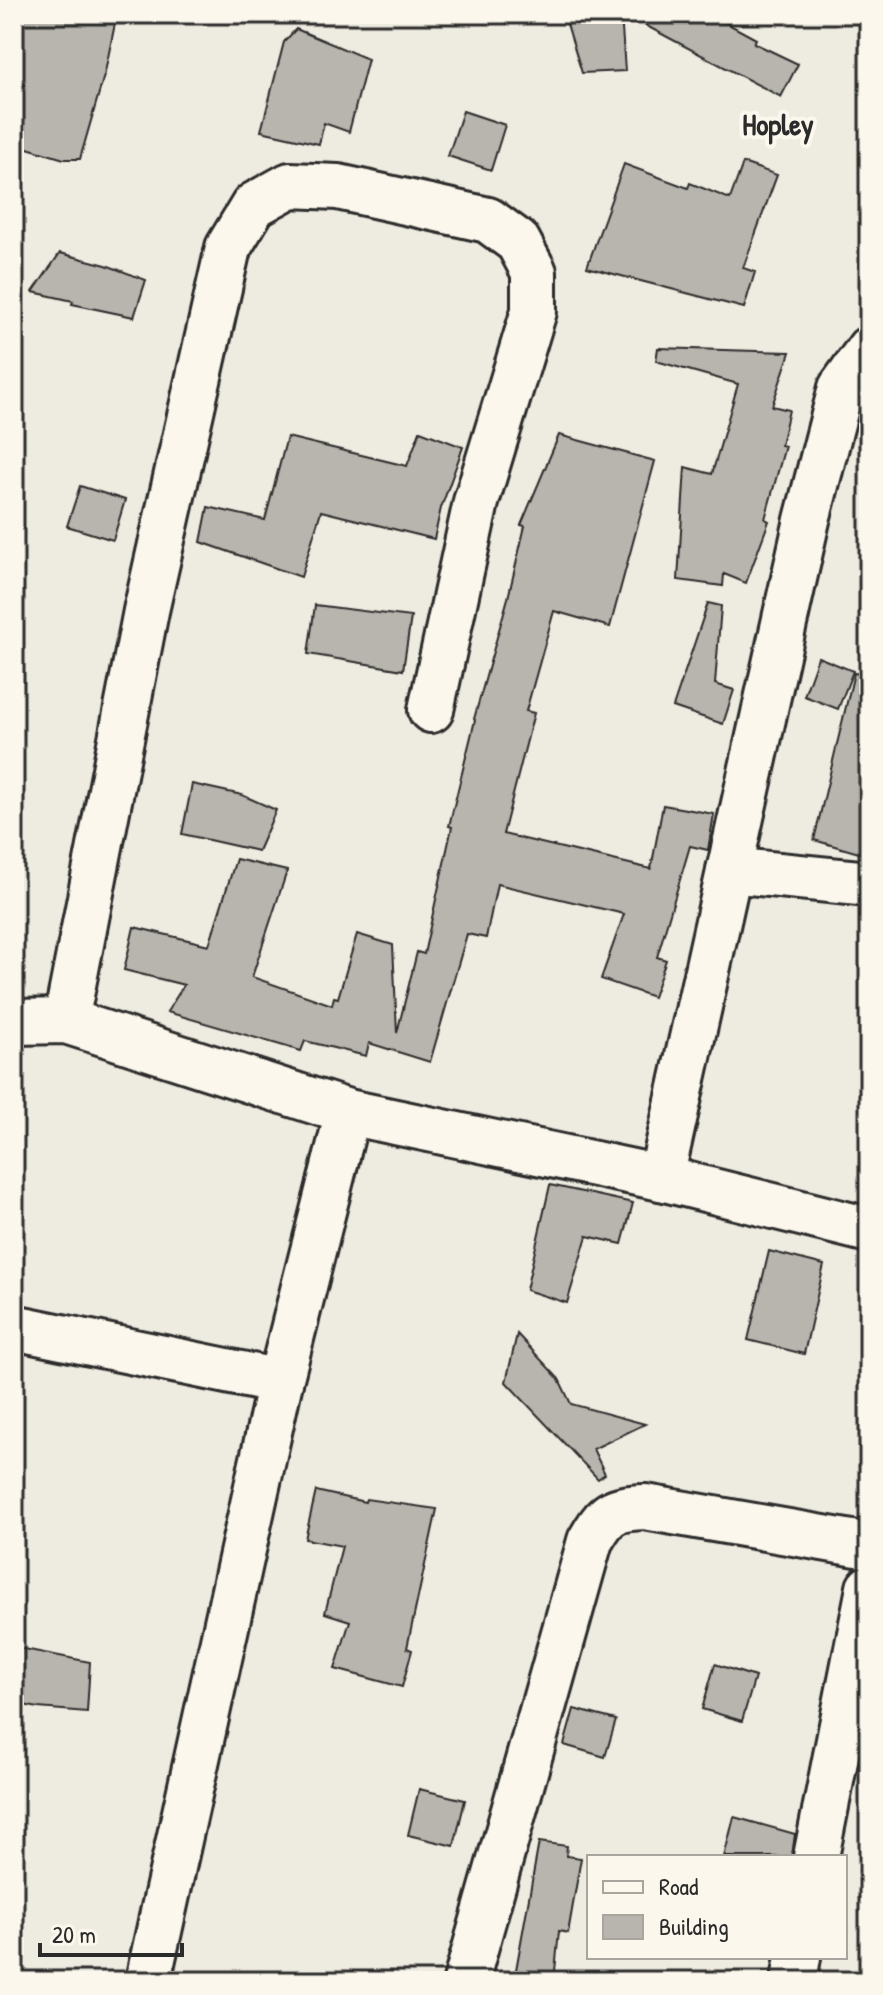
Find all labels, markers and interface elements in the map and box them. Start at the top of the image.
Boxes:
district label: Hopley [742,104,814,145]
legend [587,1855,847,1959]
text: Road [659,1870,698,1902]
scale bar [40,1907,182,1957]
text: Building [659,1910,729,1942]
text: 20 m [52,1918,96,1950]

